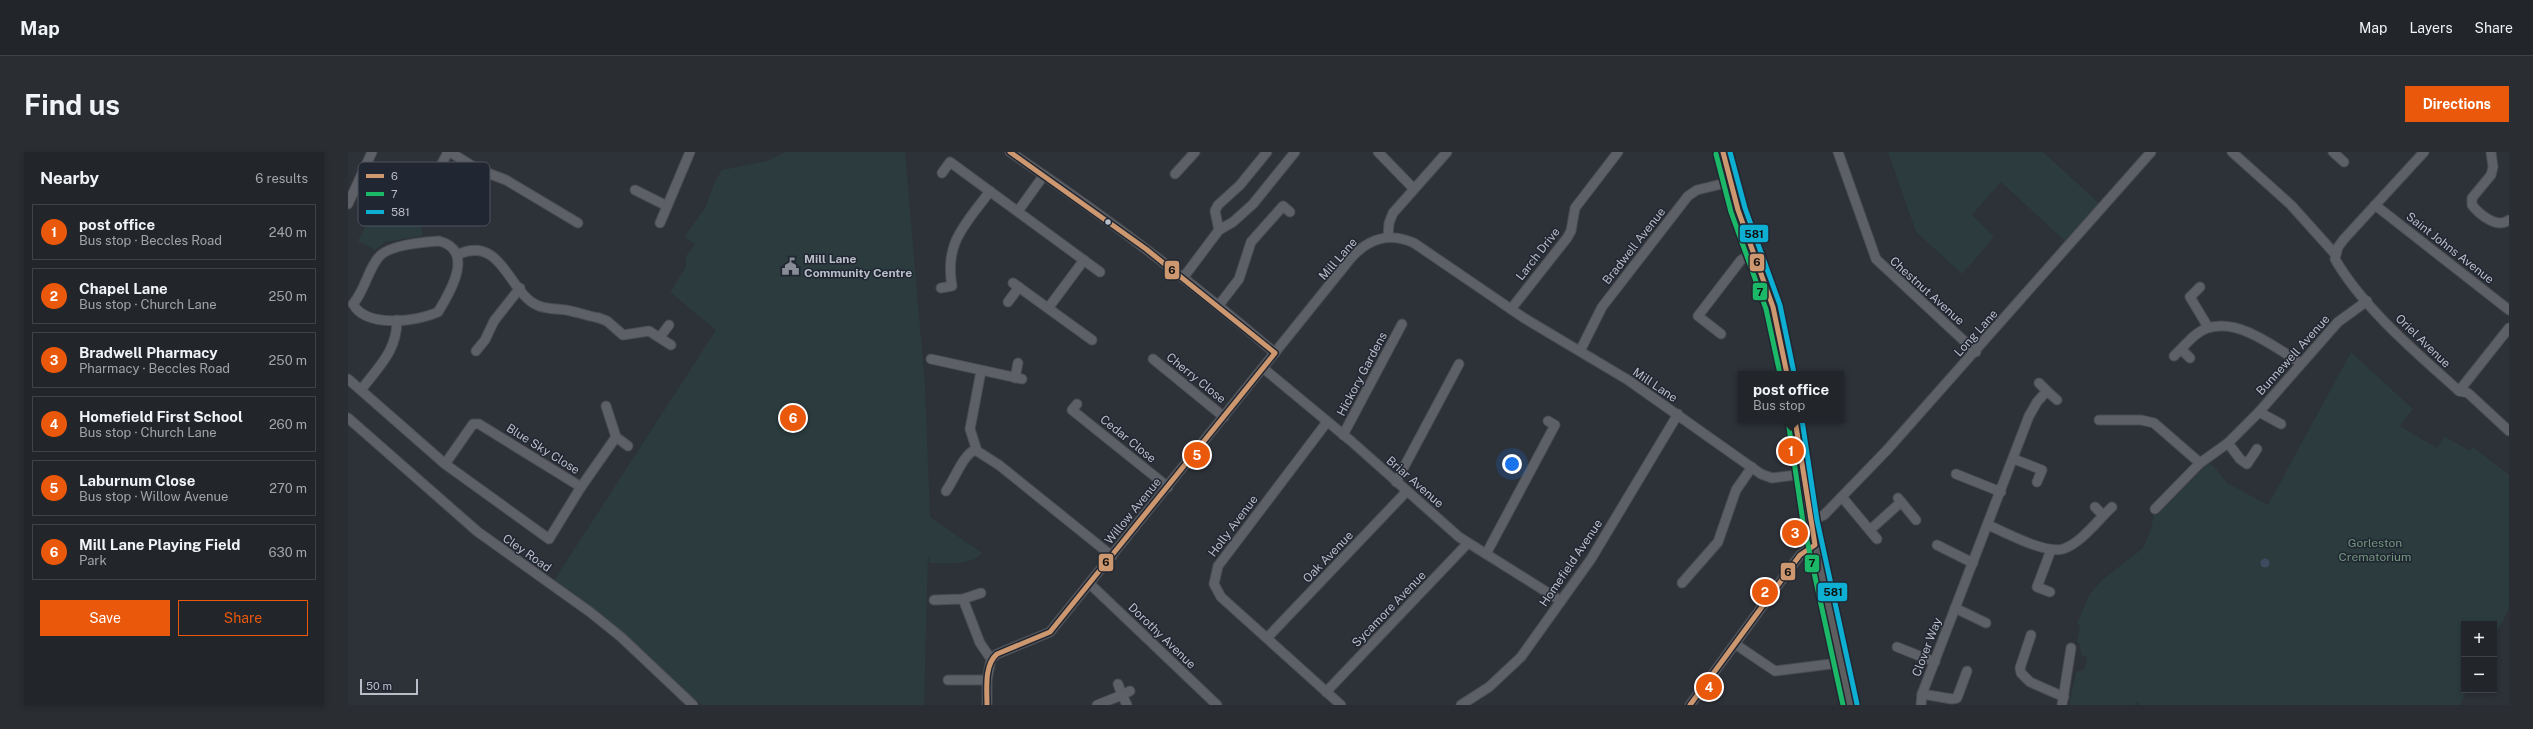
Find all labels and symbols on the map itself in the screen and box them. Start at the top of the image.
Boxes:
legend [358,162,490,226]
text: 6 [391,170,398,182]
text: 7 [391,188,398,200]
street label: Bradwell Avenue [1600,205,1668,287]
text: 581 [391,206,410,218]
street label: Saint Johns Avenue [2403,209,2497,287]
unlabelled marker [1103,217,1113,227]
line badge: 581 [1739,224,1769,243]
street label: Larch Drive [1513,225,1563,283]
text: 581 [1744,228,1764,240]
street label: Mill Lane [1316,235,1360,283]
place label: Mill Lane Community Centre [804,252,912,280]
line badge: 6 [1749,253,1765,272]
street label: Chestnut Avenue [1887,254,1967,328]
public building icon: Mill Lane Community Centre [781,256,801,276]
text: 6 [1753,256,1761,268]
line badge: 6 [1164,260,1180,280]
text: 6 [1168,264,1176,276]
line badge: 7 [1752,282,1768,301]
text: 7 [1757,286,1764,298]
street label: Long Lane [1951,307,2001,359]
street label: Oriel Avenue [2393,311,2454,371]
street label: Bunnewell Avenue [2253,312,2333,398]
street label: Hickory Gardens [1334,330,1390,418]
street label: Cherry Close [1164,350,1229,406]
street label: Mill Lane [1630,365,1680,405]
pin: 6 [780,403,806,433]
street label: Cedar Close [1097,412,1159,466]
street label: Blue Sky Close [504,421,582,477]
pin: 1 [1778,436,1804,466]
pin: 5 [1184,440,1210,470]
street label: Briar Avenue [1384,453,1447,511]
your location [1502,454,1522,474]
street label: Willow Avenue [1102,475,1164,547]
street label: Holly Avenue [1205,492,1261,559]
street label: Homefield Avenue [1537,517,1605,609]
pin: 3 [1782,518,1808,548]
street label: Oak Avenue [1300,528,1356,586]
street label: Cley Road [500,531,554,575]
park label: Gorleston Crematorium [2339,536,2411,564]
line badge: 6 [1098,553,1114,572]
line badge: 7 [1804,554,1820,573]
text: 6 [1102,556,1110,568]
text: 7 [1809,557,1816,569]
line badge: 6 [1780,562,1796,581]
text: 6 [1784,566,1792,578]
street label: Sycamore Avenue [1349,568,1429,650]
pin: 2 [1752,577,1778,607]
line badge: 581 [1817,582,1848,602]
text: 581 [1823,586,1843,598]
street label: Dorothy Avenue [1125,600,1199,672]
street label: Clover Way [1909,615,1945,679]
pin: 4 [1696,672,1722,702]
scale bar [360,677,418,696]

